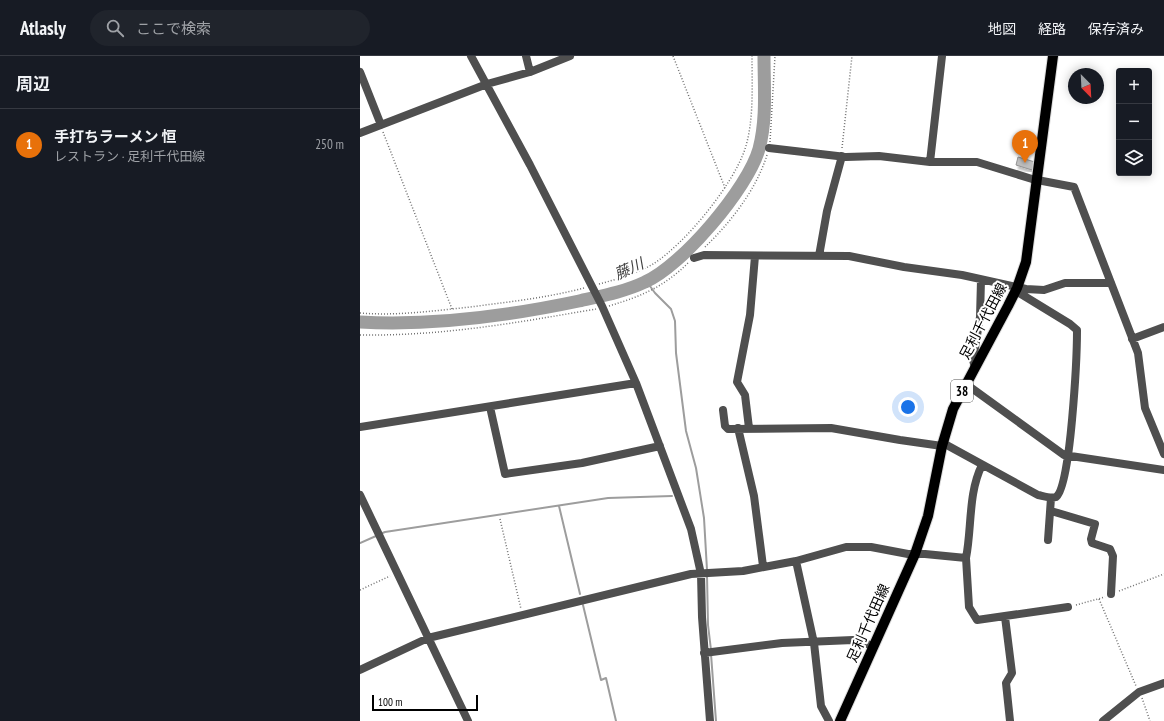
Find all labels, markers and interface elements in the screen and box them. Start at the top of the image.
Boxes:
search box [90,10,370,46]
text: Atlasly [20,16,66,40]
icon: search [104,17,126,39]
text: ここで検索 [136,19,211,38]
text: 地図 [988,20,1016,38]
text: 経路 [1038,20,1066,38]
text: 保存済み [1088,20,1144,38]
north arrow [1068,68,1104,104]
map controls [1116,68,1152,176]
button: + [1116,68,1152,104]
text: 周辺 [16,73,50,95]
button: − [1116,104,1152,140]
text: 手打ちラーメン 恒 [54,127,176,146]
pin: 1 [1012,130,1038,163]
text: 1 [26,136,32,153]
text: 250 m [315,136,344,153]
button: layers [1116,140,1152,176]
text: レストラン · 足利千代田線 [54,148,205,165]
water label: 藤川 [611,253,648,283]
street label: 足利千代田線 [955,280,1011,362]
road number: 38 [951,380,973,402]
your location [898,397,918,417]
street label: 足利千代田線 [843,581,893,665]
scale bar [372,693,478,712]
text: 100 m [378,695,402,709]

